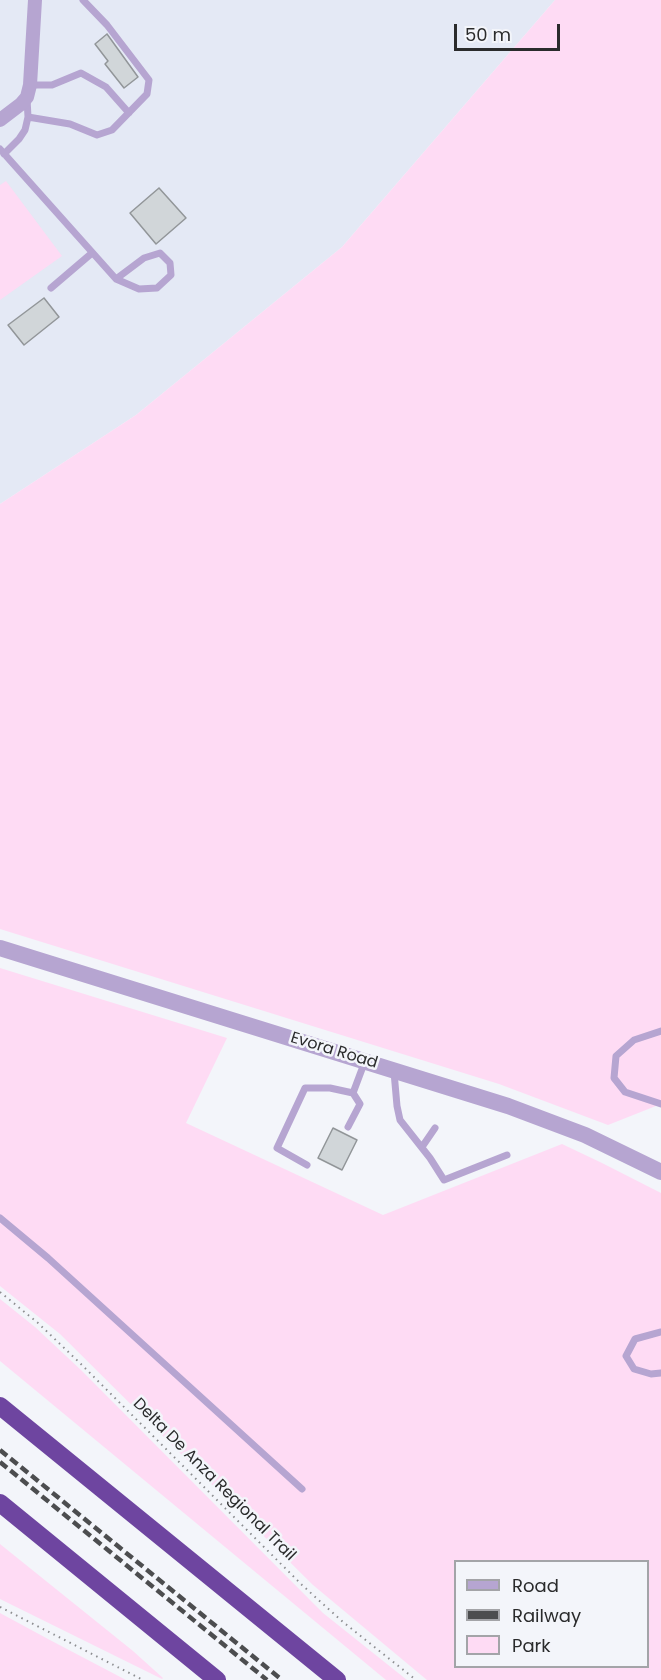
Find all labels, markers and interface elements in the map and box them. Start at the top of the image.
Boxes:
scale bar [457,12,564,50]
text: 50 m [465,22,511,47]
street label: Evora Road [288,1029,380,1073]
street label: Delta De Anza Regional Trail [129,1395,299,1565]
legend [454,1560,649,1668]
text: Road [512,1573,559,1598]
text: Railway [512,1603,581,1628]
text: Park [512,1633,551,1658]

